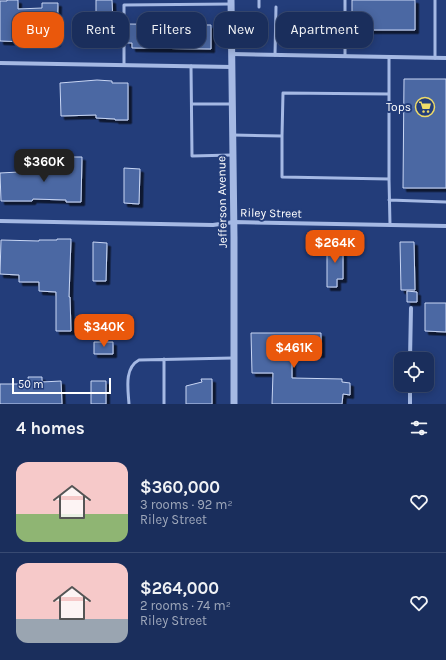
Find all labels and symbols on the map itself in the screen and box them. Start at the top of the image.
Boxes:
supermarket icon: Tops [414,96,436,118]
place label: Tops [386,100,411,114]
pin: $360K [16,149,72,183]
street label: Jefferson Avenue [214,156,230,248]
street label: Riley Street [240,205,303,221]
pin: $264K [307,230,363,264]
pin: $340K [76,314,132,348]
pin: $461K [266,335,322,369]
scale bar [12,376,111,395]

